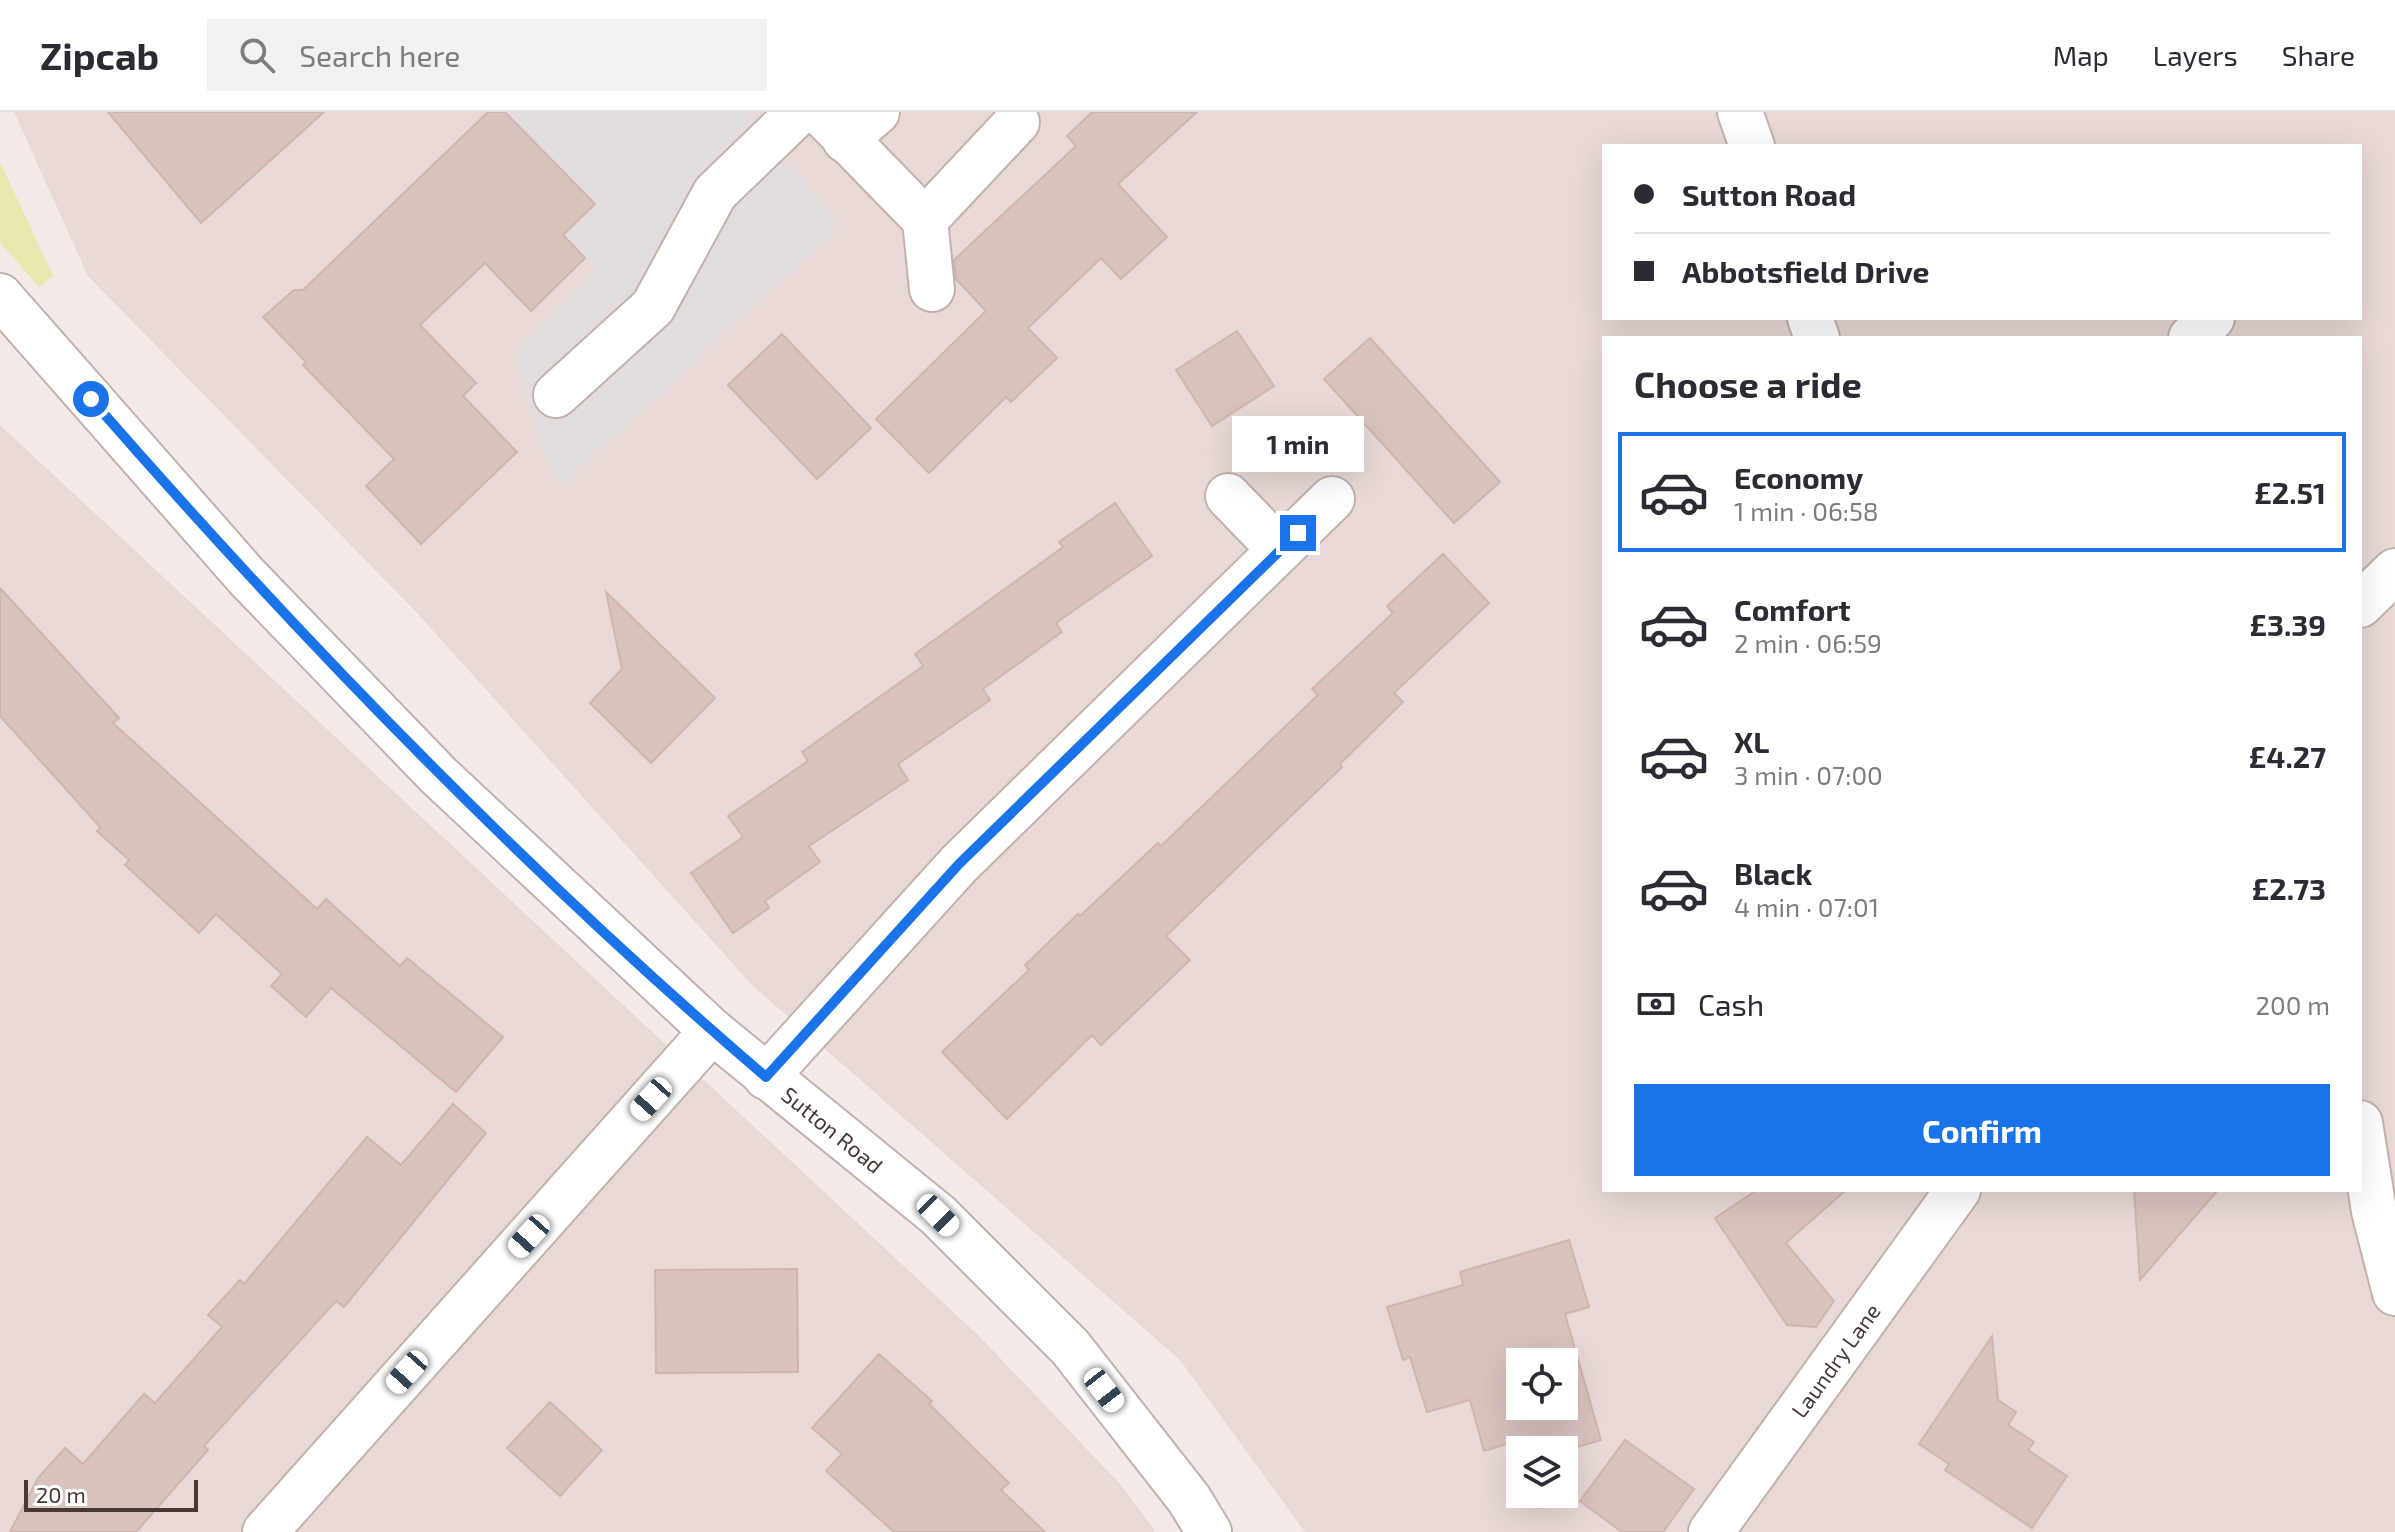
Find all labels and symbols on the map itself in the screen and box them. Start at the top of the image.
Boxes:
route start [73,381,109,417]
callout: 1 min [1232,417,1364,473]
route end [1280,515,1316,551]
car [626,1073,676,1125]
street label: Sutton Road [777,1081,889,1178]
car [913,1190,963,1240]
car [504,1210,554,1262]
street label: Laundry Lane [1785,1298,1885,1422]
car [382,1346,432,1398]
car [1080,1364,1128,1416]
scale bar [24,1476,198,1512]

